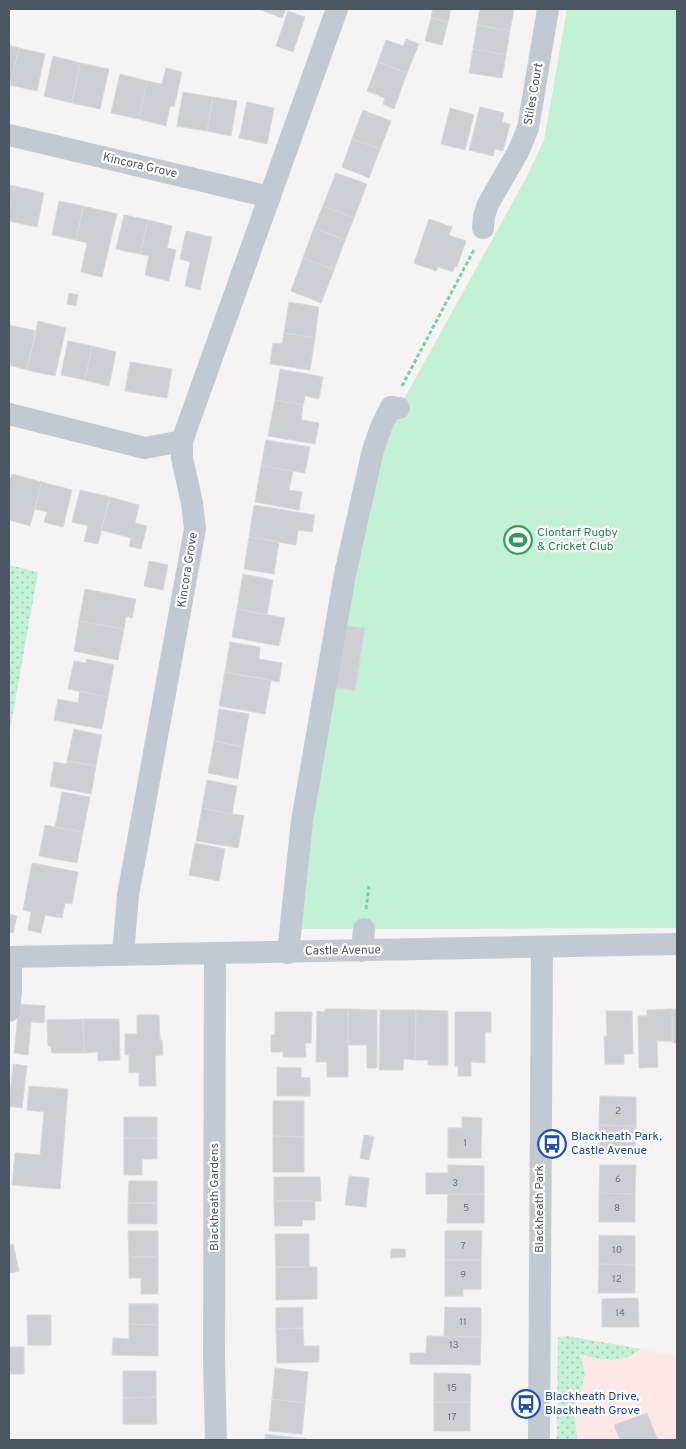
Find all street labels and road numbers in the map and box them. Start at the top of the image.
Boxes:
street label: Stiles Court [521,62,547,126]
street label: Kincora Grove [101,150,179,182]
street label: Kincora Grove [174,531,202,609]
street label: Castle Avenue [305,942,381,960]
street label: Blackheath Gardens [207,1143,223,1251]
street label: Blackheath Park [532,1165,548,1253]

